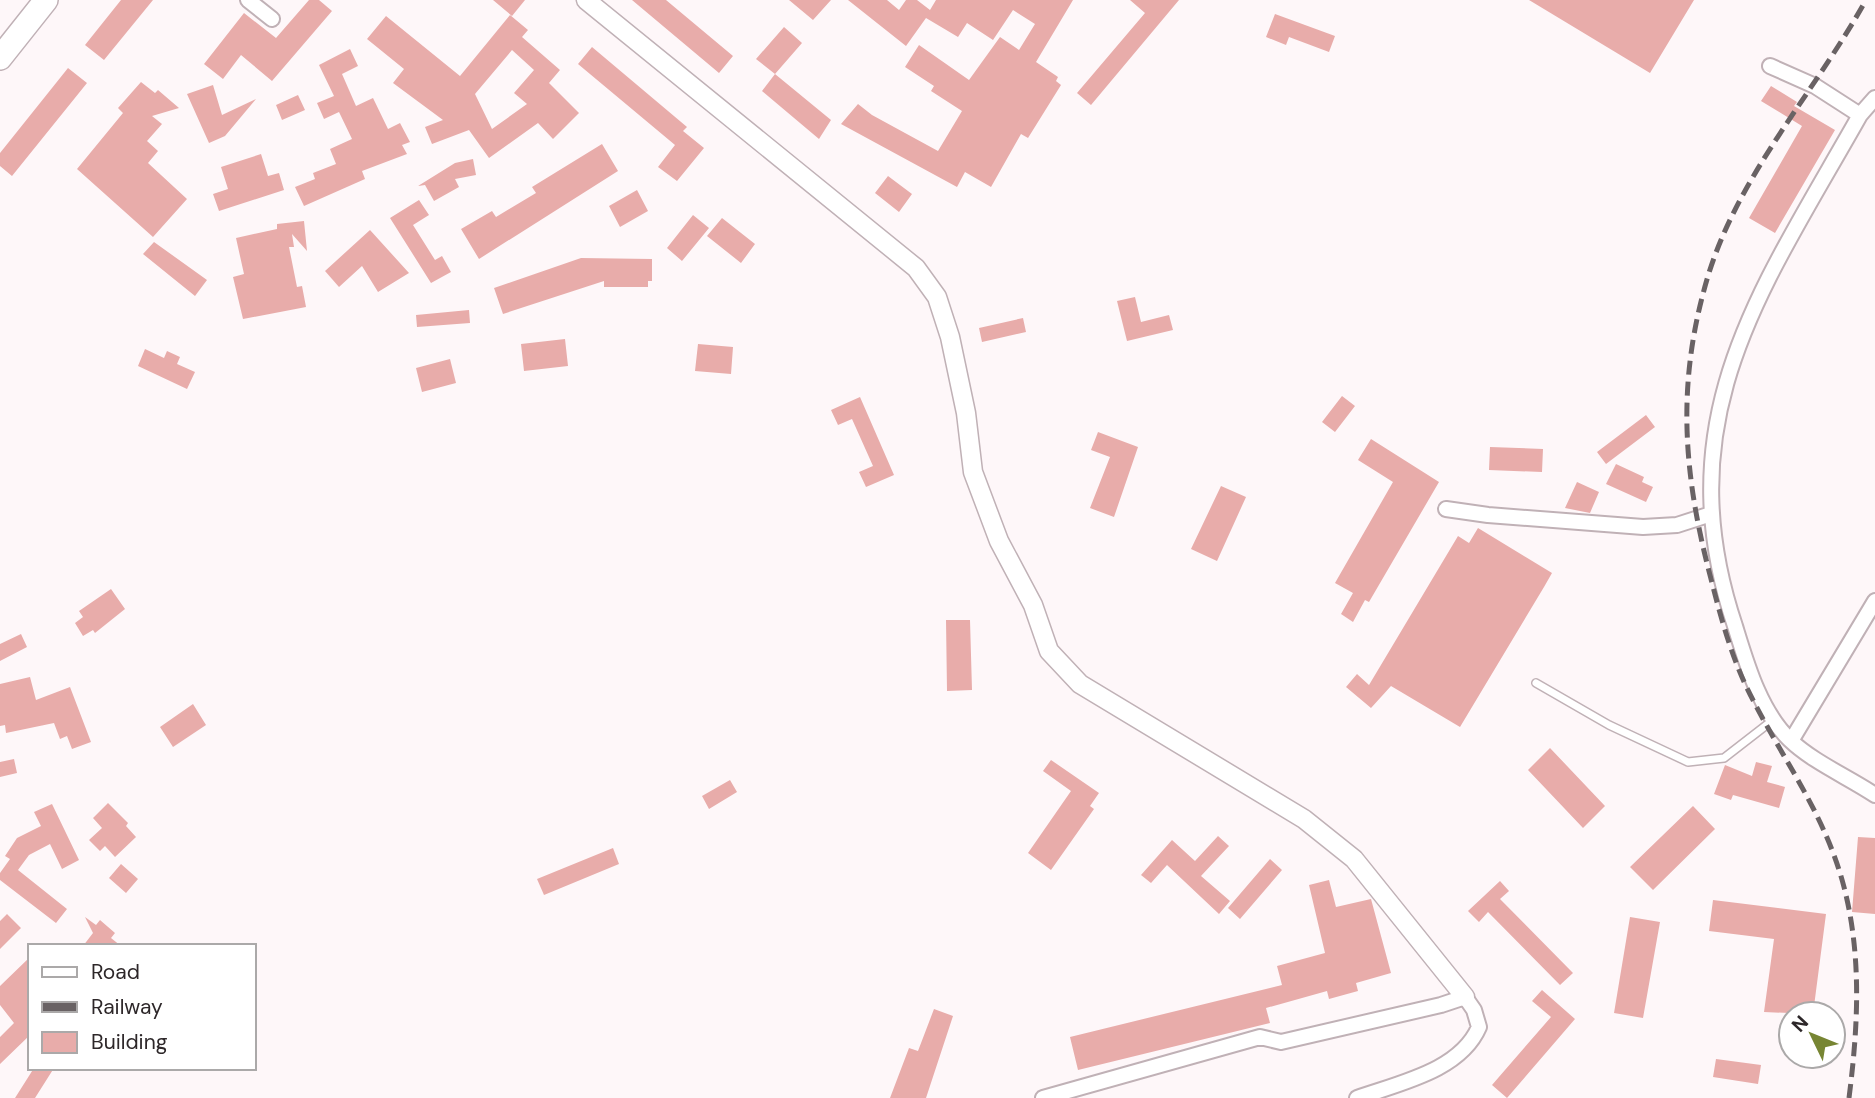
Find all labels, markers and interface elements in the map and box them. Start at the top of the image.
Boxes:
legend [28,944,256,1070]
text: Road [91,958,140,986]
text: Railway [91,993,163,1021]
north arrow [1777,1000,1847,1070]
text: N [1786,1010,1814,1037]
text: Building [91,1028,168,1056]

